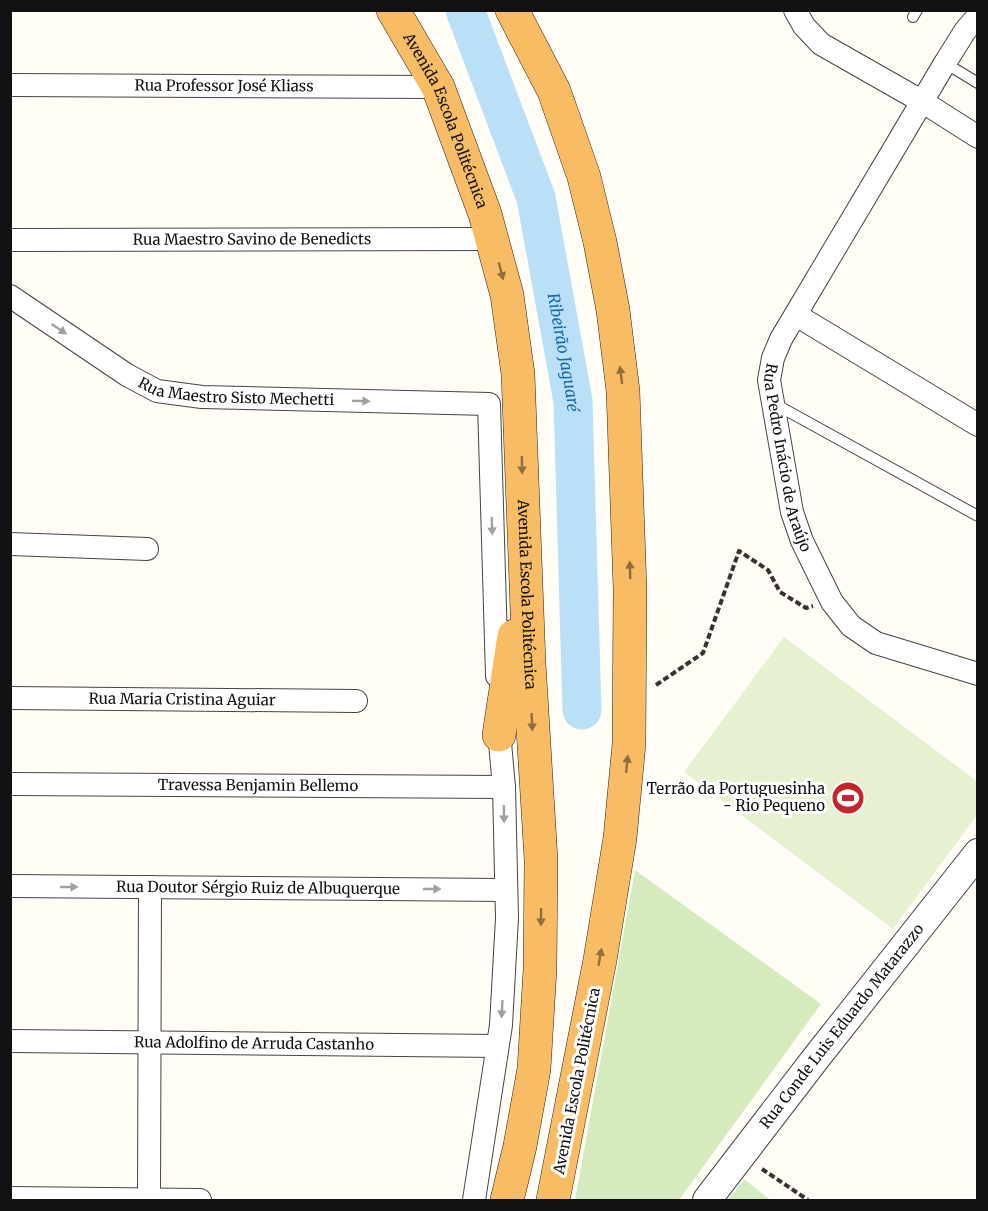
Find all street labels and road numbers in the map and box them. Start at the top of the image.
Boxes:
street label: Avenida Escola Politécnica [399,28,492,211]
street label: Rua Professor José Kliass [134,76,314,95]
street label: Rua Maestro Savino de Benedicts [133,229,371,249]
street label: Rua Pedro Inácio de Araújo [760,362,816,555]
street label: Rua Maestro Sisto Mechetti [135,373,335,409]
street label: Avenida Escola Politécnica [514,498,541,690]
street label: Rua Maria Cristina Aguiar [88,689,276,709]
street label: Travessa Benjamin Bellemo [158,775,359,795]
street label: Rua Doutor Sérgio Ruiz de Albuquerque [116,877,400,898]
street label: Rua Conde Luis Eduardo Matarazzo [755,919,928,1132]
street label: Avenida Escola Politécnica [549,986,604,1177]
street label: Rua Adolfino de Arruda Castanho [134,1032,374,1054]

